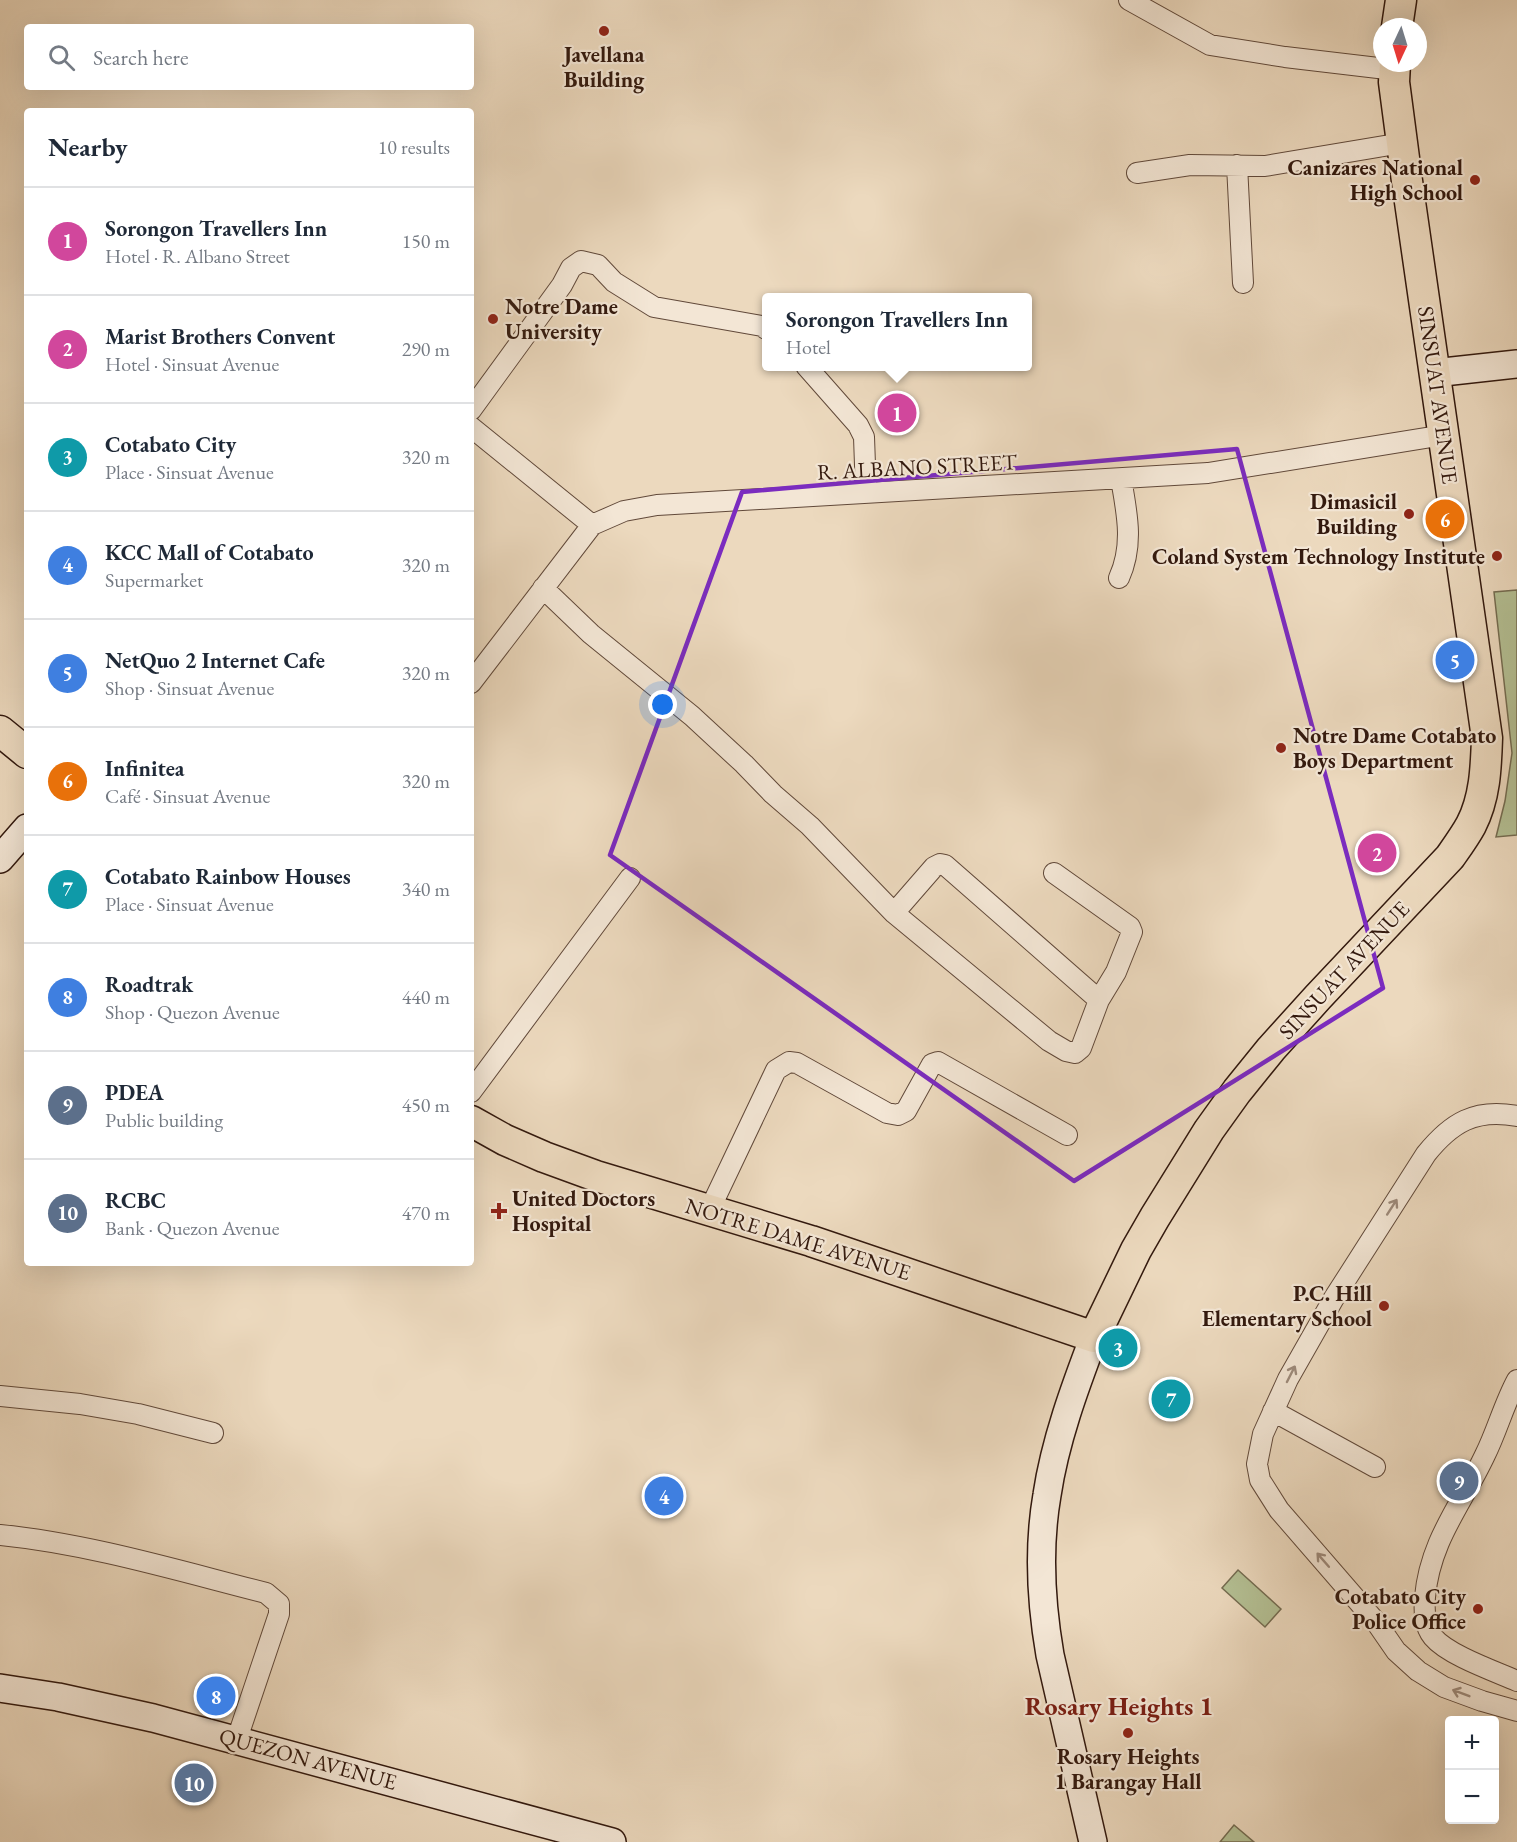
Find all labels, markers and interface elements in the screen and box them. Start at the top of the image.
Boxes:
north arrow [1373,18,1427,72]
search box [24,24,474,90]
marker: Javellana Building [597,24,611,38]
place label: Javellana Building [562,40,645,94]
icon: search [45,41,78,74]
text: Search here [93,43,188,72]
text: Nearby [48,130,128,164]
text: 10 results [378,134,450,160]
place label: Canizares National High School [1287,153,1463,207]
marker: Canizares National High School [1468,173,1482,187]
text: Sorongon Travellers Inn [105,214,327,243]
text: 1 [62,228,73,254]
text: 150 m [402,228,450,254]
text: Hotel · R. Albano Street [105,243,290,269]
place label: Notre Dame University [505,292,618,346]
popup [762,293,1032,371]
street label: SINSUAT AVENUE [1411,304,1465,486]
text: Sorongon Travellers Inn [786,305,1008,334]
marker: Notre Dame University [486,312,500,326]
text: Marist Brothers Convent [105,322,335,351]
text: Hotel [786,334,831,360]
text: 2 [62,336,73,362]
text: 290 m [402,336,450,362]
text: Hotel · Sinsuat Avenue [105,351,279,377]
pin: 1 [878,390,916,436]
text: Cotabato City [105,430,236,459]
text: 3 [62,444,73,470]
text: 320 m [402,444,450,470]
street label: R. ALBANO STREET [816,447,1018,487]
text: Place · Sinsuat Avenue [105,459,274,485]
place label: Dimasicil Building [1310,487,1398,541]
pin: 6 [1426,496,1464,542]
marker: Dimasicil Building [1402,507,1416,521]
text: KCC Mall of Cotabato [105,538,314,567]
place label: Coland System Technology Institute [1152,542,1485,571]
marker: Coland System Technology Institute [1490,549,1504,563]
text: 4 [62,552,73,578]
text: 320 m [402,552,450,578]
text: Supermarket [105,567,203,593]
pin: 5 [1436,638,1474,682]
text: NetQuo 2 Internet Cafe [105,646,325,675]
text: 5 [62,660,73,686]
text: 320 m [402,660,450,686]
text: Shop · Sinsuat Avenue [105,675,274,701]
your location [648,690,677,719]
place label: Notre Dame Cotabato Boys Department [1293,721,1496,775]
marker: Notre Dame Cotabato Boys Department [1274,741,1288,755]
text: Infinitea [105,754,184,783]
text: 6 [62,768,73,794]
text: 320 m [402,768,450,794]
text: Café · Sinsuat Avenue [105,783,270,809]
pin: 2 [1358,830,1396,876]
text: Cotabato Rainbow Houses [105,862,351,891]
text: 7 [62,876,73,902]
text: 340 m [402,876,450,902]
text: Place · Sinsuat Avenue [105,891,274,917]
street label: SINSUAT AVENUE [1272,895,1416,1045]
text: Roadtrak [105,970,193,999]
text: 8 [62,984,73,1010]
text: 440 m [402,984,450,1010]
text: Shop · Quezon Avenue [105,999,280,1025]
text: PDEA [105,1078,164,1107]
text: 9 [62,1092,73,1118]
text: 450 m [402,1092,450,1118]
text: Public building [105,1107,223,1133]
place label: United Doctors Hospital [512,1184,655,1238]
text: RCBC [105,1186,166,1215]
street label: NOTRE DAME AVENUE [682,1191,914,1287]
one-way arrow [1386,1199,1398,1216]
text: 10 [57,1200,78,1226]
text: 470 m [402,1200,450,1226]
marker: United Doctors Hospital [490,1202,508,1220]
text: Bank · Quezon Avenue [105,1215,280,1241]
place label: P.C. Hill Elementary School [1202,1279,1372,1333]
marker: P.C. Hill Elementary School [1377,1299,1391,1313]
pin: 3 [1098,1326,1138,1370]
one-way arrow [1286,1365,1297,1383]
pin: 7 [1152,1376,1190,1422]
pin: 9 [1440,1458,1478,1504]
pin: 4 [644,1474,684,1518]
one-way arrow [1316,1553,1330,1568]
place label: Cotabato City Police Office [1335,1582,1466,1636]
marker: Cotabato City Police Office [1471,1602,1485,1616]
pin: 8 [196,1674,236,1718]
one-way arrow [1452,1687,1471,1698]
district label: Rosary Heights 1 [1025,1689,1213,1723]
map controls [1445,1716,1499,1824]
button: + [1445,1716,1499,1770]
street label: QUEZON AVENUE [216,1721,400,1797]
marker: Rosary Heights 1 Barangay Hall [1121,1726,1135,1740]
place label: Rosary Heights 1 Barangay Hall [1054,1742,1202,1796]
pin: 10 [174,1760,214,1806]
button: − [1445,1770,1499,1824]

